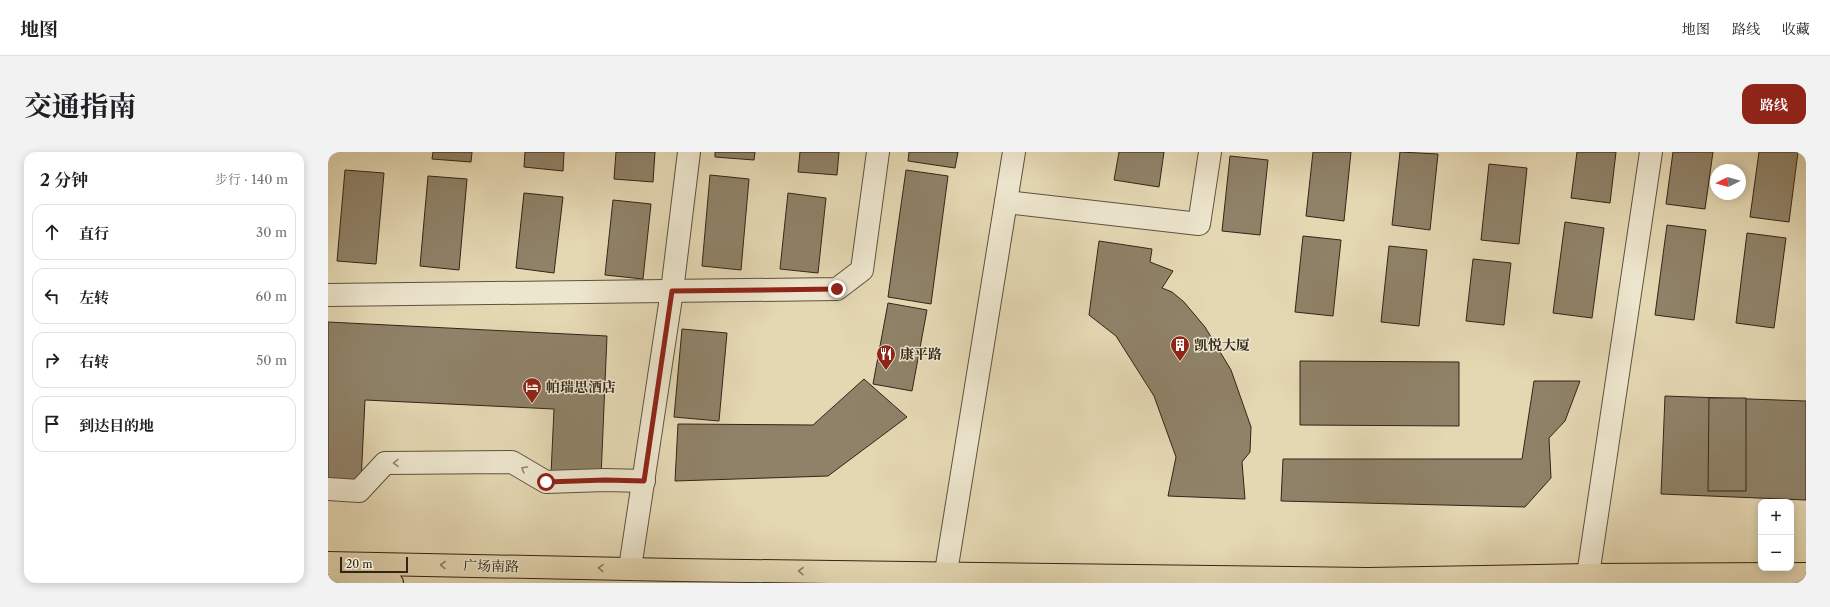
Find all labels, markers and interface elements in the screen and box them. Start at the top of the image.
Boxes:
text: 地图 [20,18,58,41]
text: 地图 [1682,20,1710,38]
text: 路线 [1732,20,1760,38]
text: 收藏 [1782,20,1810,38]
button: 路线 [1742,84,1806,124]
text: 交通指南 [24,89,136,123]
north arrow [1710,164,1746,200]
text: 2 分钟 [40,170,88,190]
text: 步行 · 140 m [215,171,288,187]
icon: ahead [41,221,63,243]
text: 直行 [79,224,109,243]
text: 30 m [256,224,287,240]
route end [828,280,846,298]
icon: left [41,285,63,307]
text: 左转 [79,288,109,307]
text: 60 m [256,288,287,304]
building icon: 凯悦大厦 [1169,334,1191,362]
place label: 凯悦大厦 [1194,336,1250,354]
restaurant icon: 康平路 [875,343,897,371]
place label: 康平路 [900,345,942,363]
icon: right [41,349,63,371]
text: 右转 [79,352,109,371]
text: 50 m [256,352,287,368]
hotel icon: 帕瑞思酒店 [521,376,543,404]
place label: 帕瑞思酒店 [546,378,616,396]
icon: arrive [41,413,63,435]
text: 到达目的地 [79,416,154,435]
one-way arrow [393,459,399,467]
one-way arrow [521,467,528,474]
route start [537,473,555,491]
map controls [1758,499,1794,571]
button: + [1758,499,1794,535]
button: − [1758,535,1794,571]
scale bar [340,555,408,574]
text: 20 m [346,557,372,571]
street label: 广场南路 [463,557,519,575]
one-way arrow [440,561,446,569]
one-way arrow [598,563,604,572]
one-way arrow [798,567,804,575]

